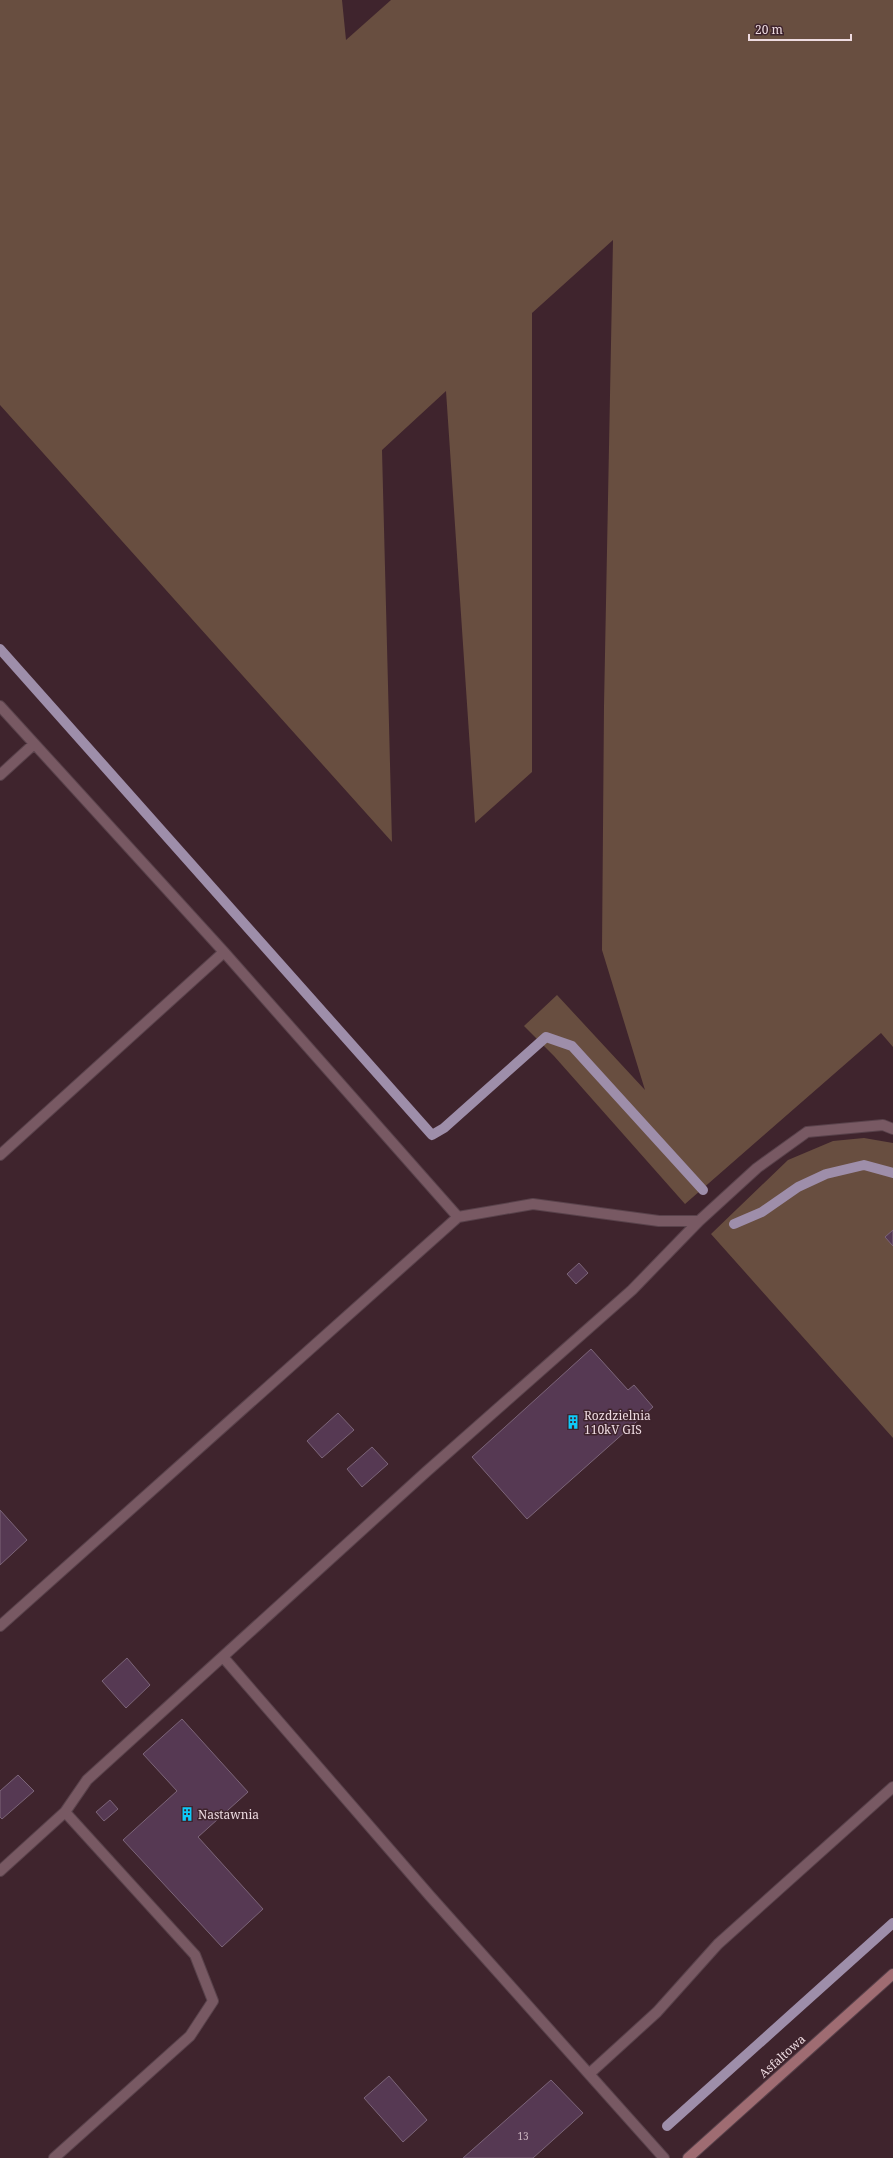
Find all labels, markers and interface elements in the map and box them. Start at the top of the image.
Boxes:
scale bar [749,16,851,42]
text: 20 m [755,21,783,38]
place label: Rozdzielnia 110kV GIS [584,1407,651,1438]
building icon: Rozdzielnia 110kV GIS [565,1414,581,1430]
building icon: Nastawnia [179,1806,195,1822]
place label: Nastawnia [198,1806,259,1823]
street label: Asfaltowa [755,2030,809,2081]
house number: 13 [517,2129,529,2143]

